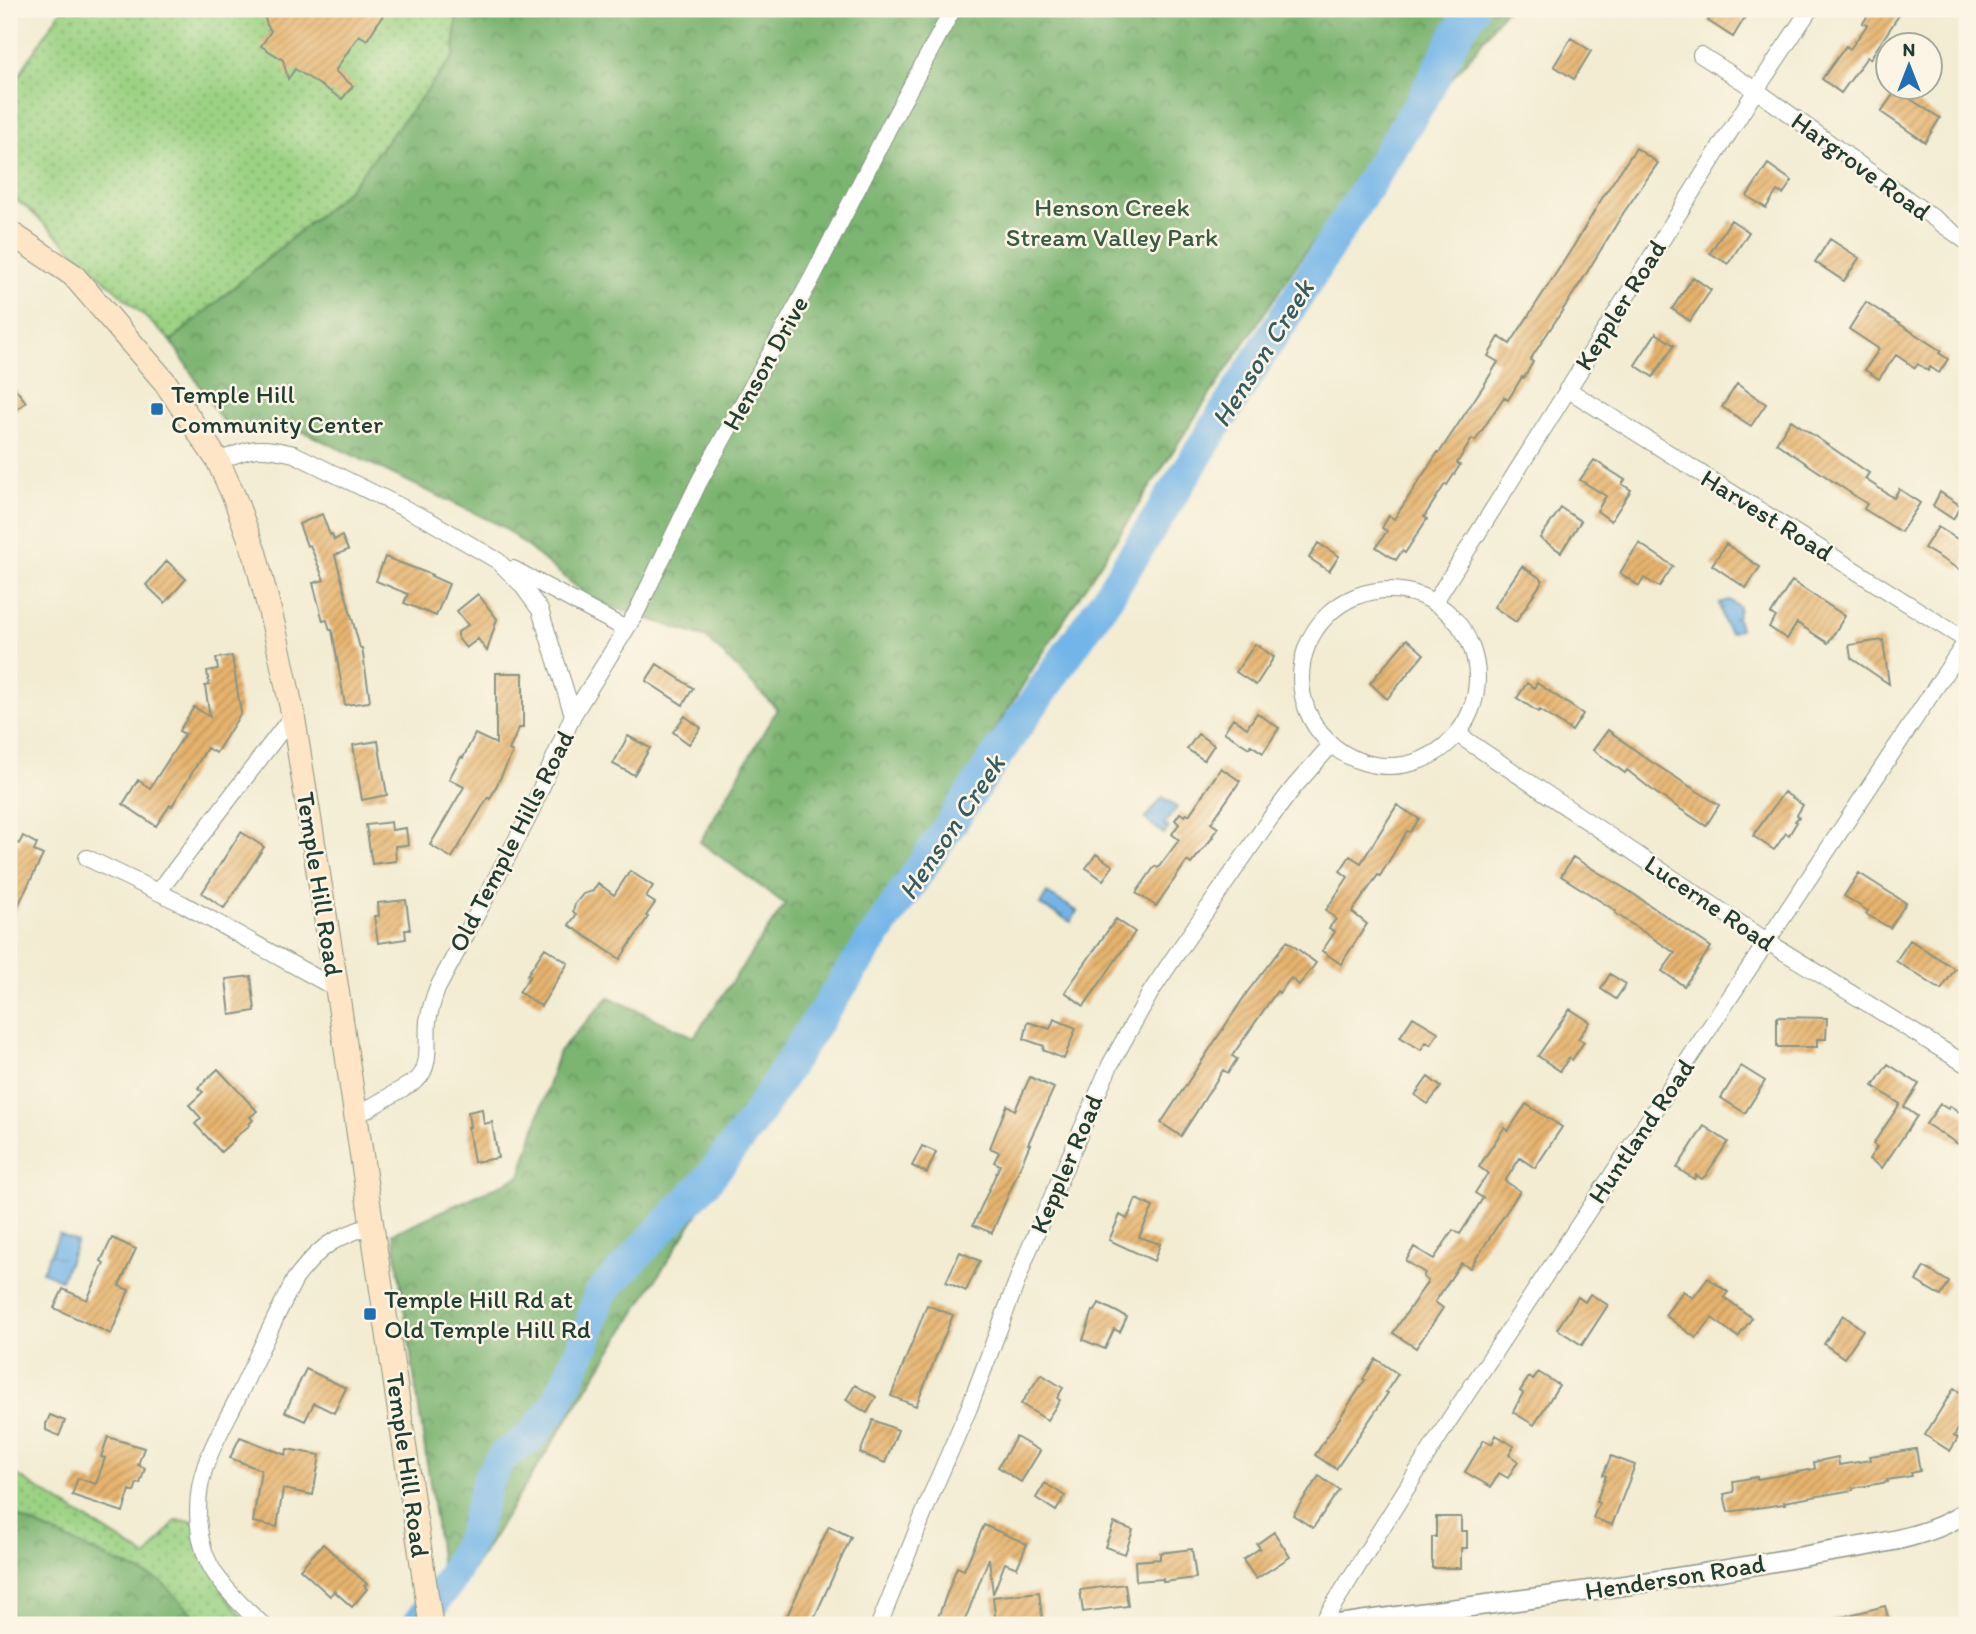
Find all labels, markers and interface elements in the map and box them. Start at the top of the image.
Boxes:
north arrow [1874,32,1944,102]
text: N [1903,38,1915,61]
street label: Hargrove Road [1785,105,1937,227]
park label: Henson Creek Stream Valley Park [1006,191,1218,253]
street label: Keppler Road [1567,234,1673,376]
water label: Henson Creek [1203,272,1322,433]
street label: Henson Drive [715,290,815,436]
place label: Temple Hill Community Center [171,378,383,440]
marker: Temple Hill Community Center [149,401,165,417]
street label: Harvest Road [1695,462,1839,568]
street label: Old Temple Hills Road [441,725,581,957]
water label: Henson Creek [890,747,1013,906]
street label: Temple Hill Road [290,790,350,978]
street label: Lucerne Road [1639,848,1782,959]
street label: Huntland Road [1581,1052,1701,1210]
street label: Keppler Road [1022,1090,1110,1238]
place label: Temple Hill Rd at Old Temple Hill Rd [384,1283,591,1345]
marker: Temple Hill Rd at Old Temple Hill Rd [362,1306,378,1322]
street label: Temple Hill Road [379,1371,437,1559]
street label: Henderson Road [1583,1547,1767,1607]

